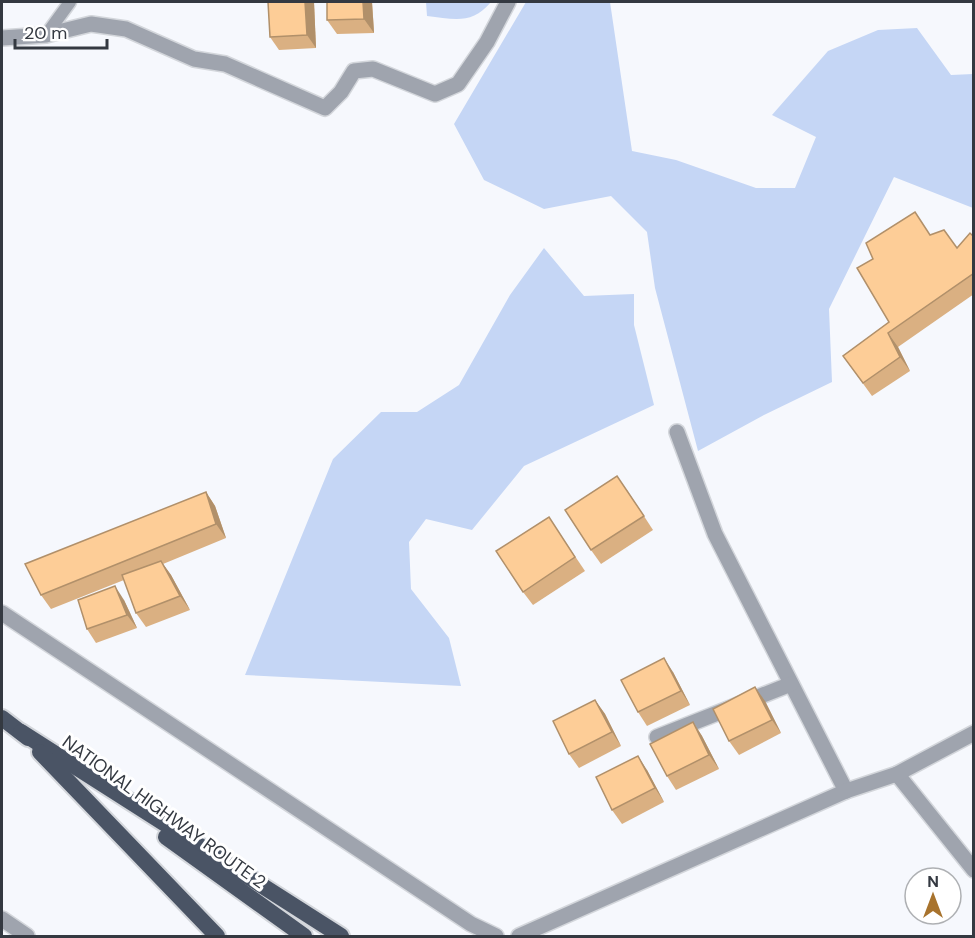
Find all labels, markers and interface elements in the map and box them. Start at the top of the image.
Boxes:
scale bar [15,12,106,50]
text: 20 m [24,21,67,45]
street label: NATIONAL HIGHWAY ROUTE 2 [57,730,271,894]
north arrow [903,866,963,926]
text: N [927,871,939,892]

